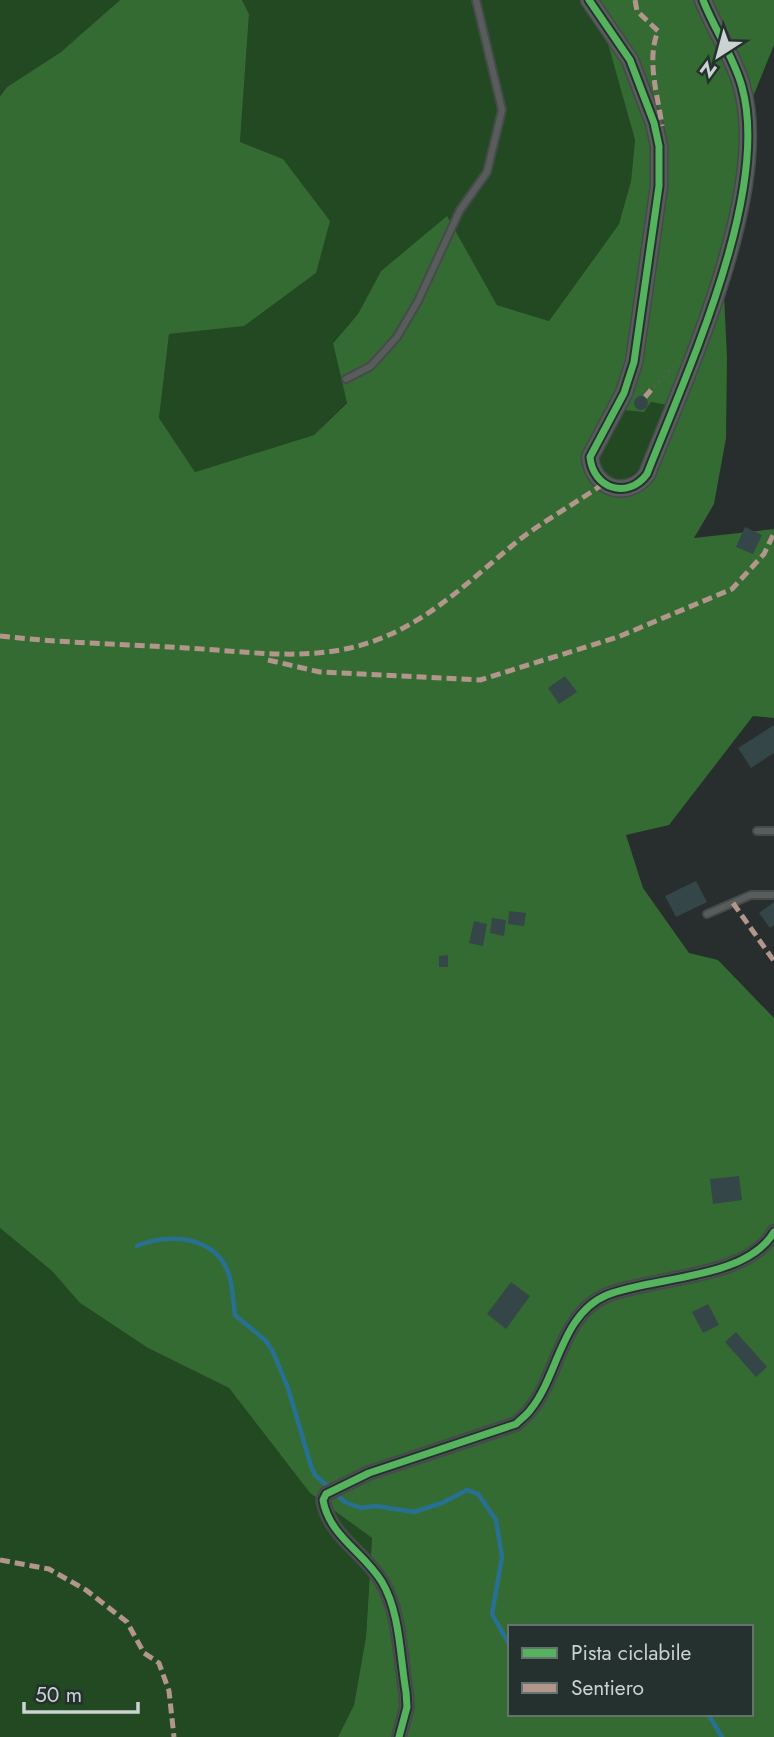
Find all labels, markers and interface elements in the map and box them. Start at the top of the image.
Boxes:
north arrow [683,21,753,91]
text: N [694,54,722,85]
legend [508,1625,753,1716]
text: Pista ciclabile [571,1638,692,1668]
scale bar [24,1670,138,1714]
text: Sentiero [571,1673,644,1703]
text: 50 m [35,1680,82,1710]

